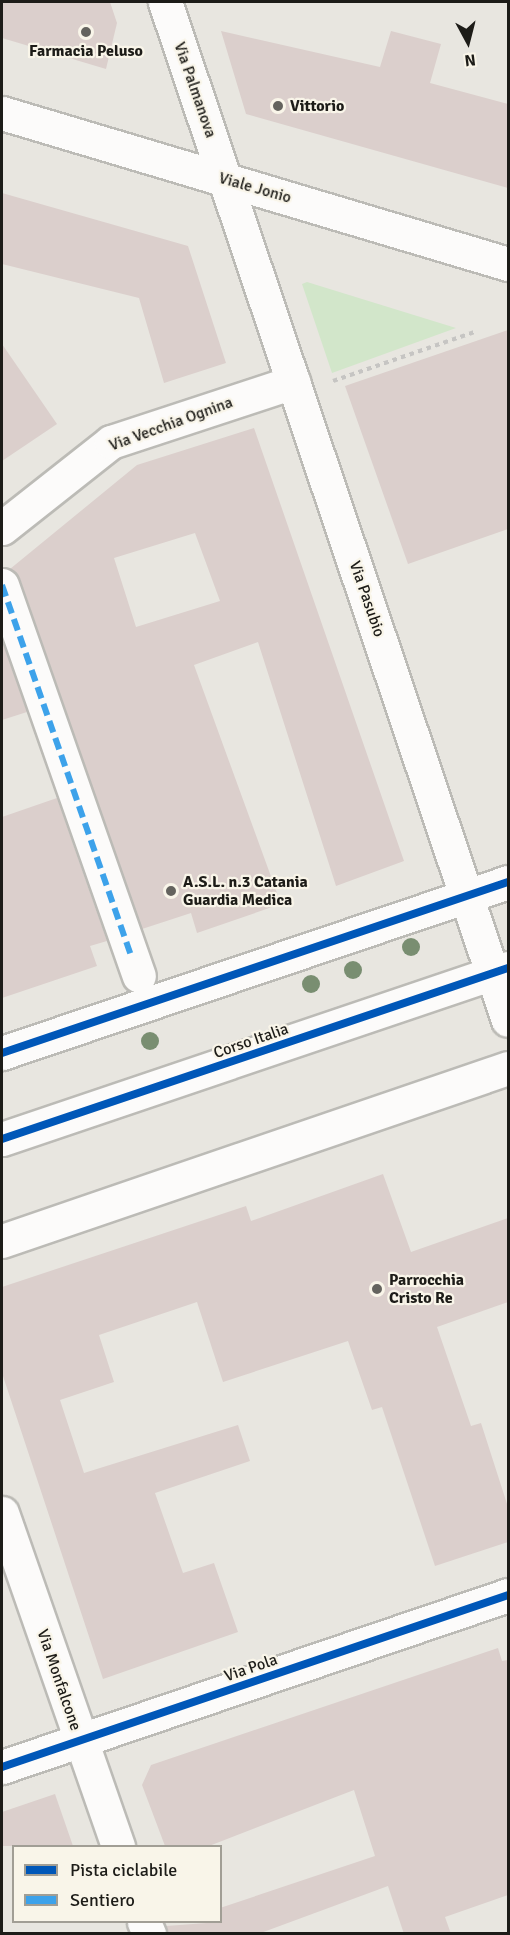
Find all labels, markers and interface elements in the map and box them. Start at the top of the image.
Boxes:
north arrow [438,12,498,72]
marker: Farmacia Peluso [79,25,93,39]
street label: Via Palmanova [170,40,220,140]
place label: Farmacia Peluso [29,41,143,61]
text: N [463,49,477,70]
place label: Vittorio [290,96,344,116]
marker: Vittorio [271,99,285,113]
street label: Viale Jonio [217,168,293,208]
street label: Via Vecchia Ognina [107,393,235,455]
street label: Via Pasubio [345,559,389,639]
place label: A.S.L. n.3 Catania Guardia Medica [183,872,308,910]
marker: A.S.L. n.3 Catania Guardia Medica [164,884,178,898]
street label: Corso Italia [211,1019,291,1063]
place label: Parrocchia Cristo Re [389,1270,464,1308]
marker: Parrocchia Cristo Re [370,1282,384,1296]
street label: Via Monfalcone [33,1627,85,1733]
street label: Via Pola [222,1650,280,1686]
legend [12,1845,222,1923]
text: Pista ciclabile [70,1859,177,1881]
text: Sentiero [70,1889,135,1911]

